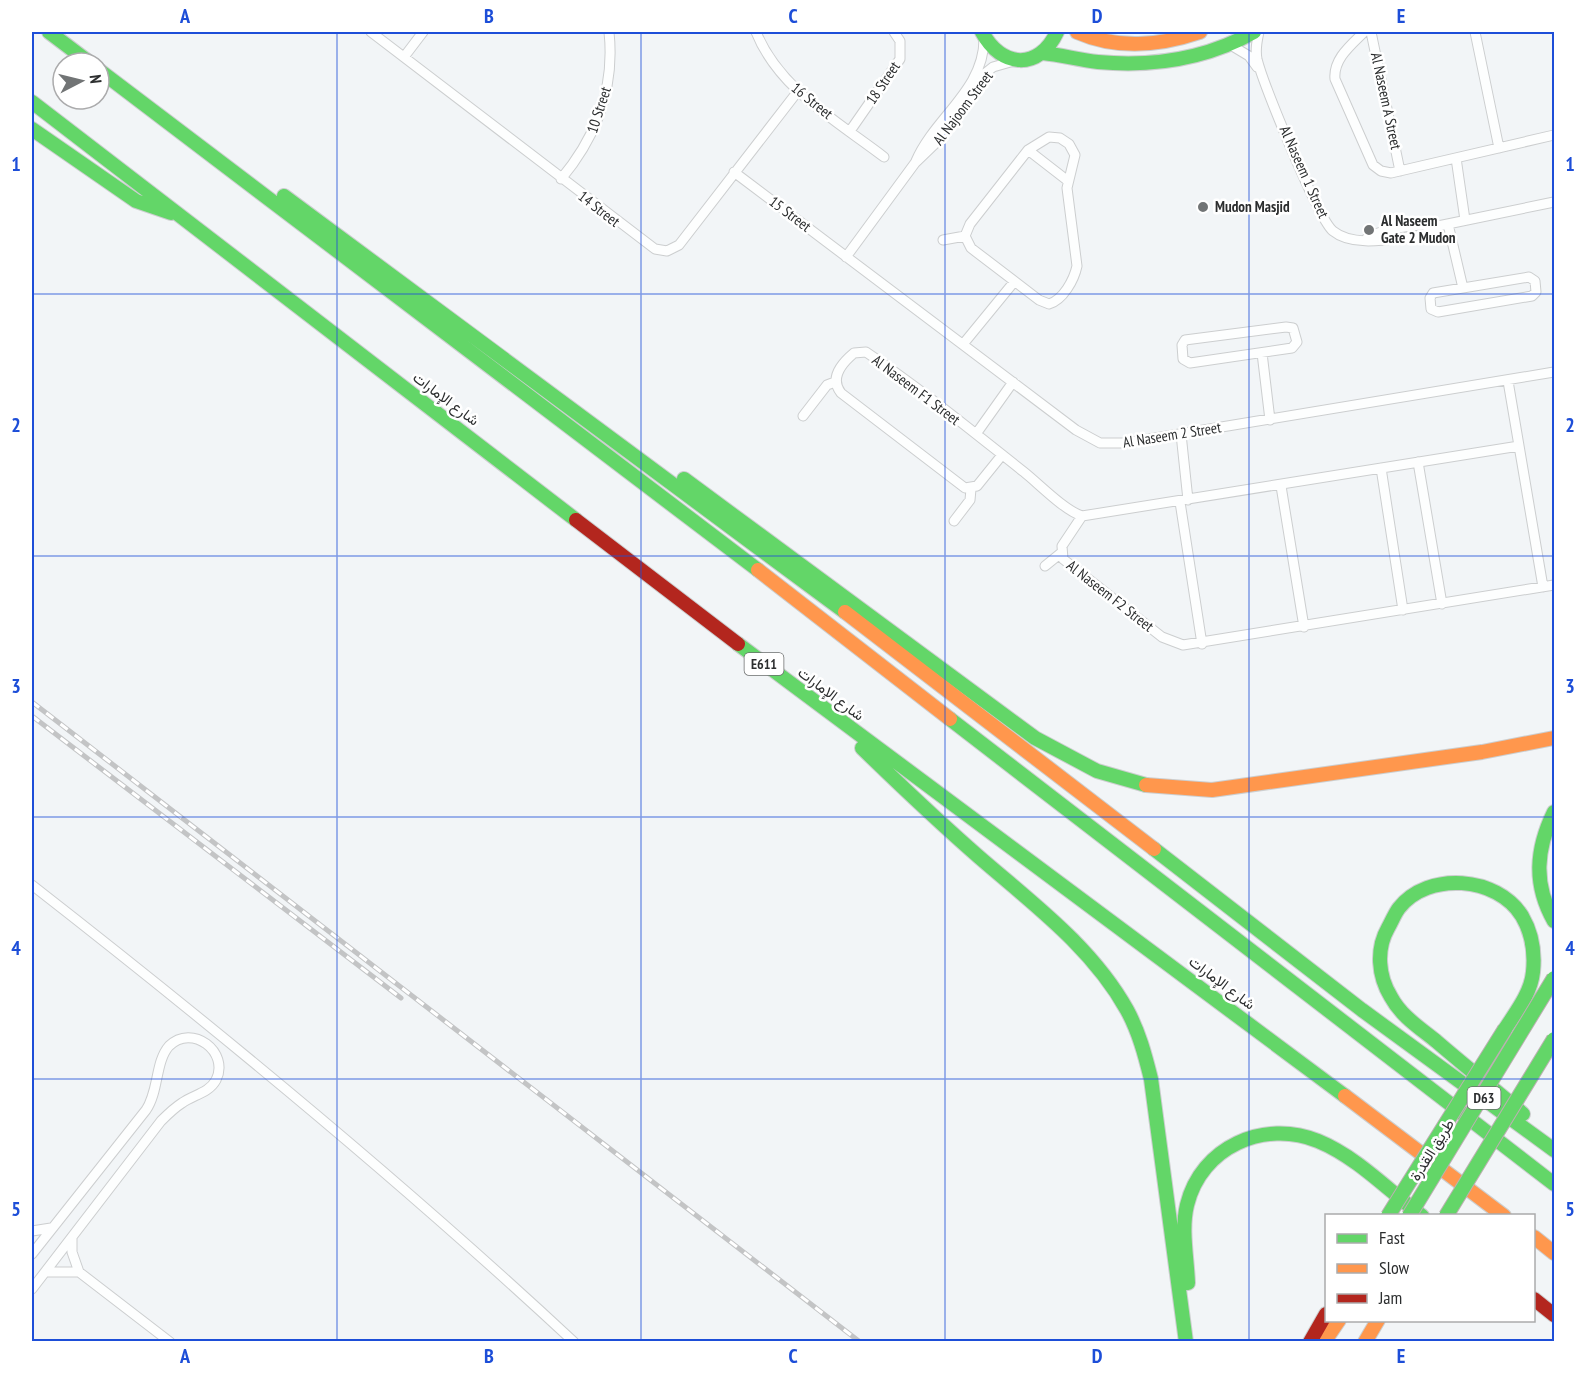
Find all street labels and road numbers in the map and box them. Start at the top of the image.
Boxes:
street label: Al Naseem A Street [1367,51,1406,151]
street label: 18 Street [861,58,904,108]
street label: Al Najoom Street [929,67,997,149]
street label: 16 Street [788,78,837,123]
street label: 10 Street [582,84,615,135]
street label: Al Naseem 1 Street [1276,123,1333,221]
street label: 14 Street [575,186,624,231]
street label: 15 Street [766,192,815,236]
street label: Al Naseem F1 Street [869,350,964,429]
street label: شارع الإمارات [408,368,483,431]
street label: Al Naseem 2 Street [1121,417,1222,452]
street label: Al Naseem F2 Street [1063,556,1158,636]
road number: E611 [744,653,783,675]
street label: شارع الإمارات [793,663,868,726]
street label: شارع الإمارات [1184,952,1259,1015]
road number: D63 [1468,1087,1500,1109]
street label: طريق القدرة [1405,1115,1459,1185]

